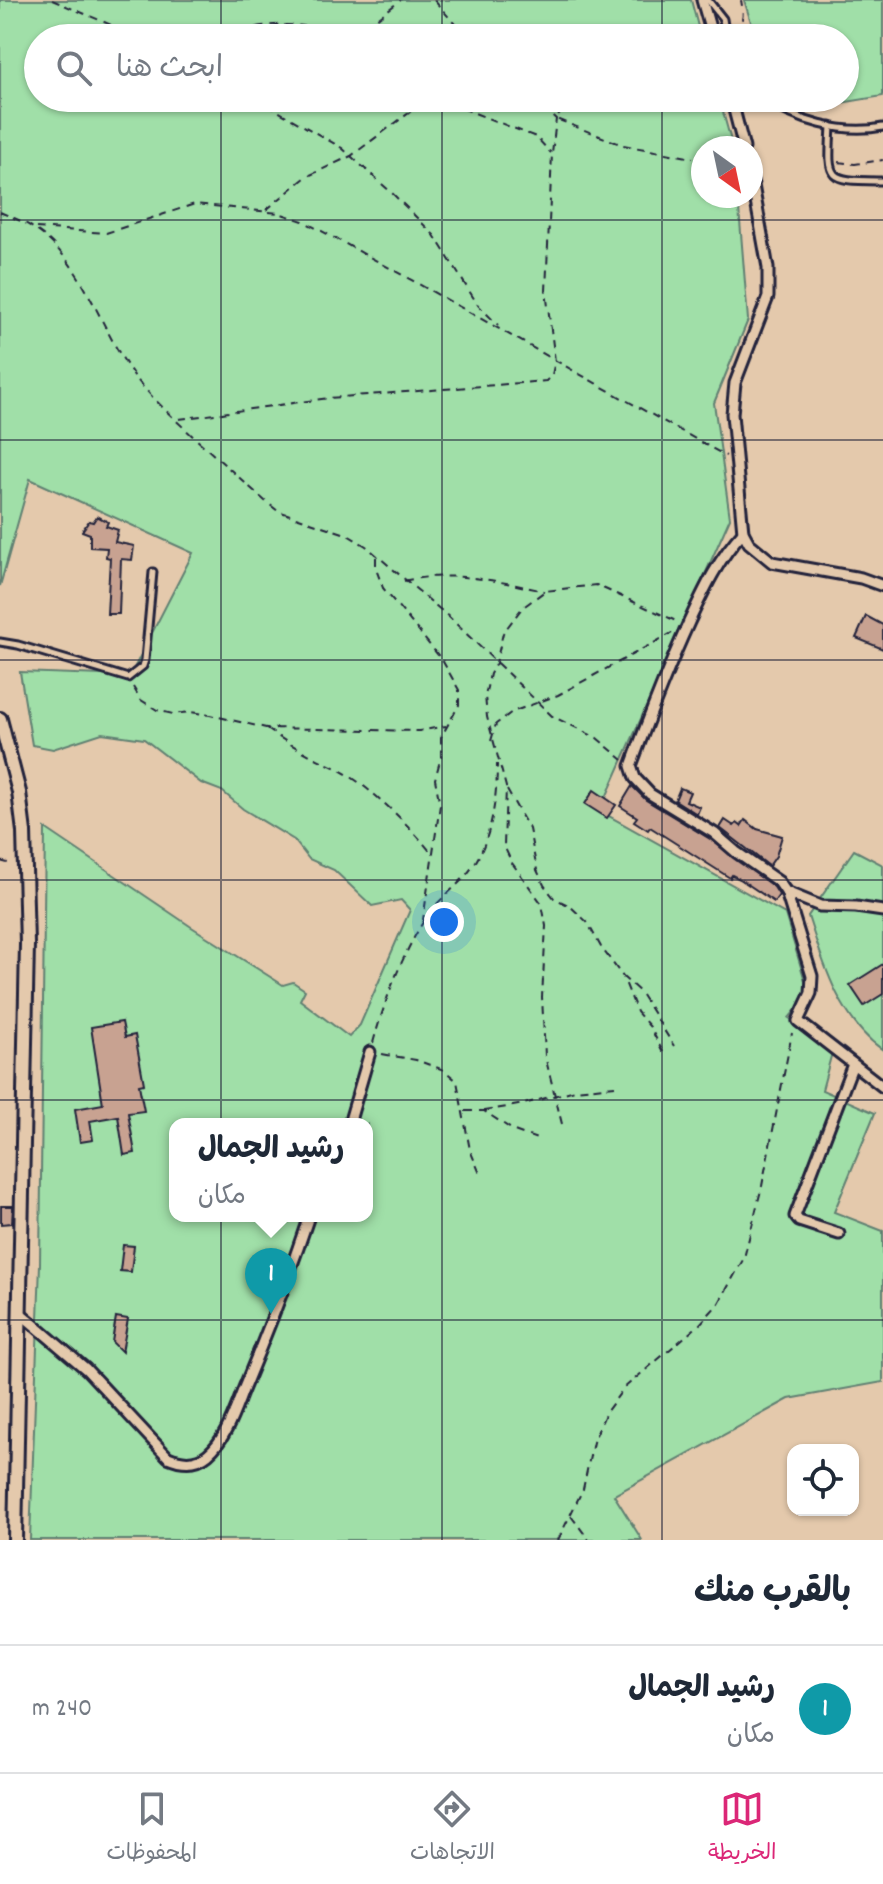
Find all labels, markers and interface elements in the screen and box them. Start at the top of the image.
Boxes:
search box [24,24,859,112]
icon: search [52,46,96,90]
text: ابحث هنا [116,49,223,92]
north arrow [691,136,763,208]
your location [424,902,464,942]
popup [169,1118,373,1222]
text: رشيد الجمال [198,1130,344,1173]
text: مكان [198,1179,246,1216]
pin: 1 [245,1248,297,1314]
map controls [787,1444,859,1516]
button: locate [787,1444,859,1516]
text: بالقرب منك [694,1570,851,1619]
text: رشيد الجمال [628,1669,775,1712]
text: 240 m [32,1691,92,1728]
text: 1 [822,1691,828,1728]
text: مكان [727,1718,775,1755]
tab: المحفوظات [106,1787,197,1871]
tab: الاتجاهات [410,1787,495,1871]
tab: الخريطة [708,1787,777,1871]

